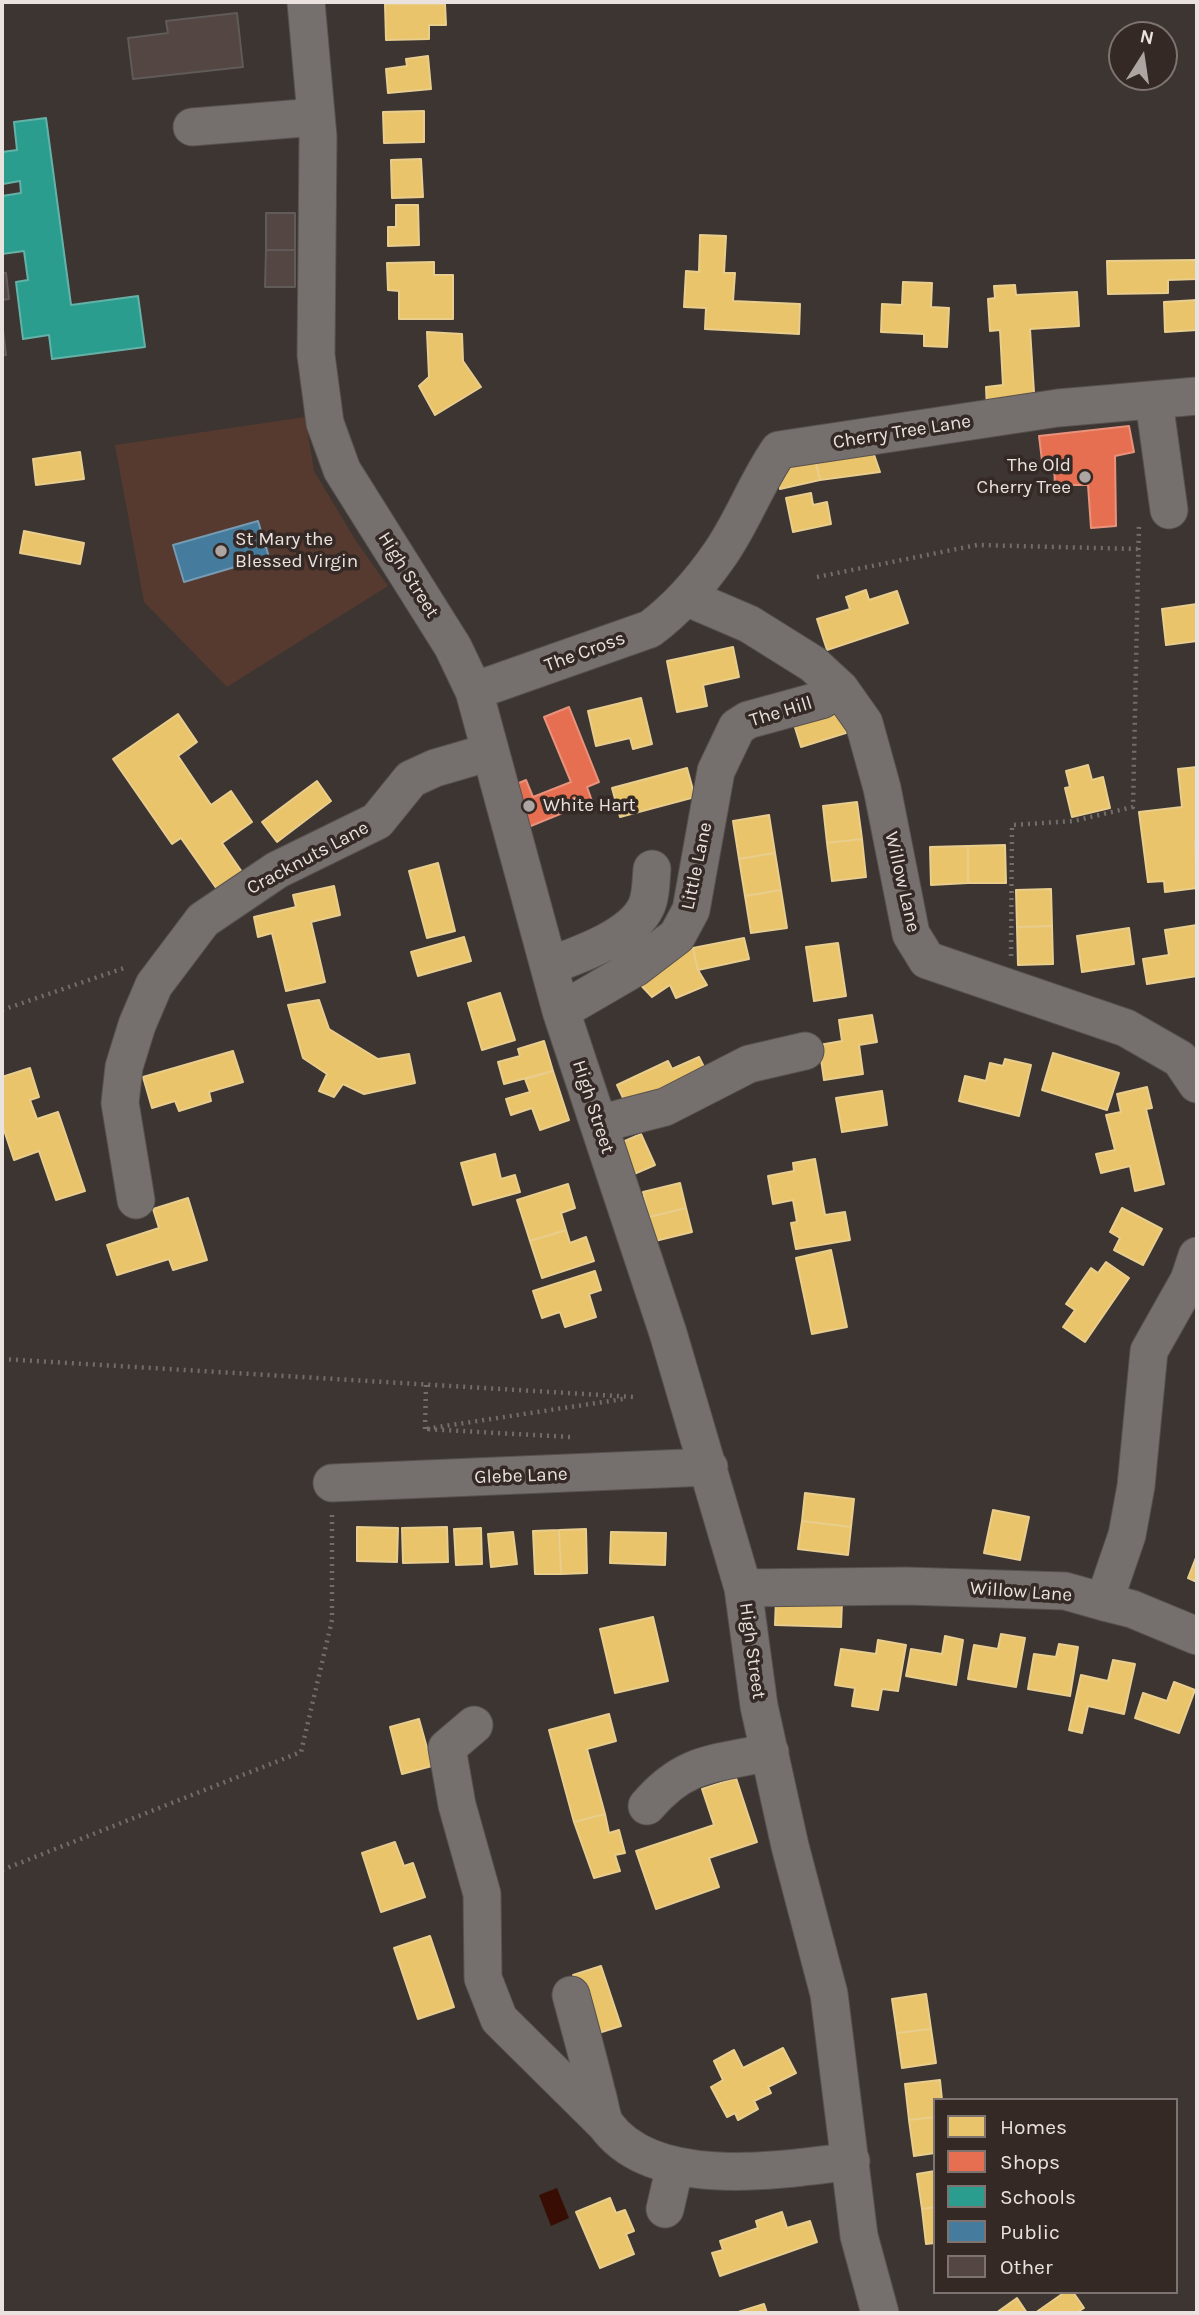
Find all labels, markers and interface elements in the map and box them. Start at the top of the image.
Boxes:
north arrow [1108,21,1178,91]
text: N [1138,25,1156,50]
street label: Cherry Tree Lane [831,410,973,454]
place label: The Old Cherry Tree [977,455,1071,499]
marker: The Old Cherry Tree [1077,469,1093,485]
street label: High Street [373,528,443,622]
place label: St Mary the Blessed Virgin [235,529,358,573]
marker: St Mary the Blessed Virgin [213,543,229,559]
street label: The Cross [542,627,628,677]
street label: The Hill [747,692,815,732]
place label: White Hart [543,795,636,817]
marker: White Hart [521,798,537,814]
street label: Cracknuts Lane [243,816,373,900]
street label: Little Lane [677,820,717,912]
street label: Willow Lane [879,829,925,935]
street label: High Street [567,1057,619,1157]
street label: Glebe Lane [474,1463,568,1489]
street label: Willow Lane [969,1577,1073,1607]
street label: High Street [734,1601,770,1701]
legend [933,2098,1178,2294]
text: Homes [1000,2115,1067,2139]
text: Shops [1000,2150,1060,2174]
text: Schools [1000,2185,1076,2209]
text: Public [1000,2220,1060,2244]
text: Other [1000,2255,1053,2279]

